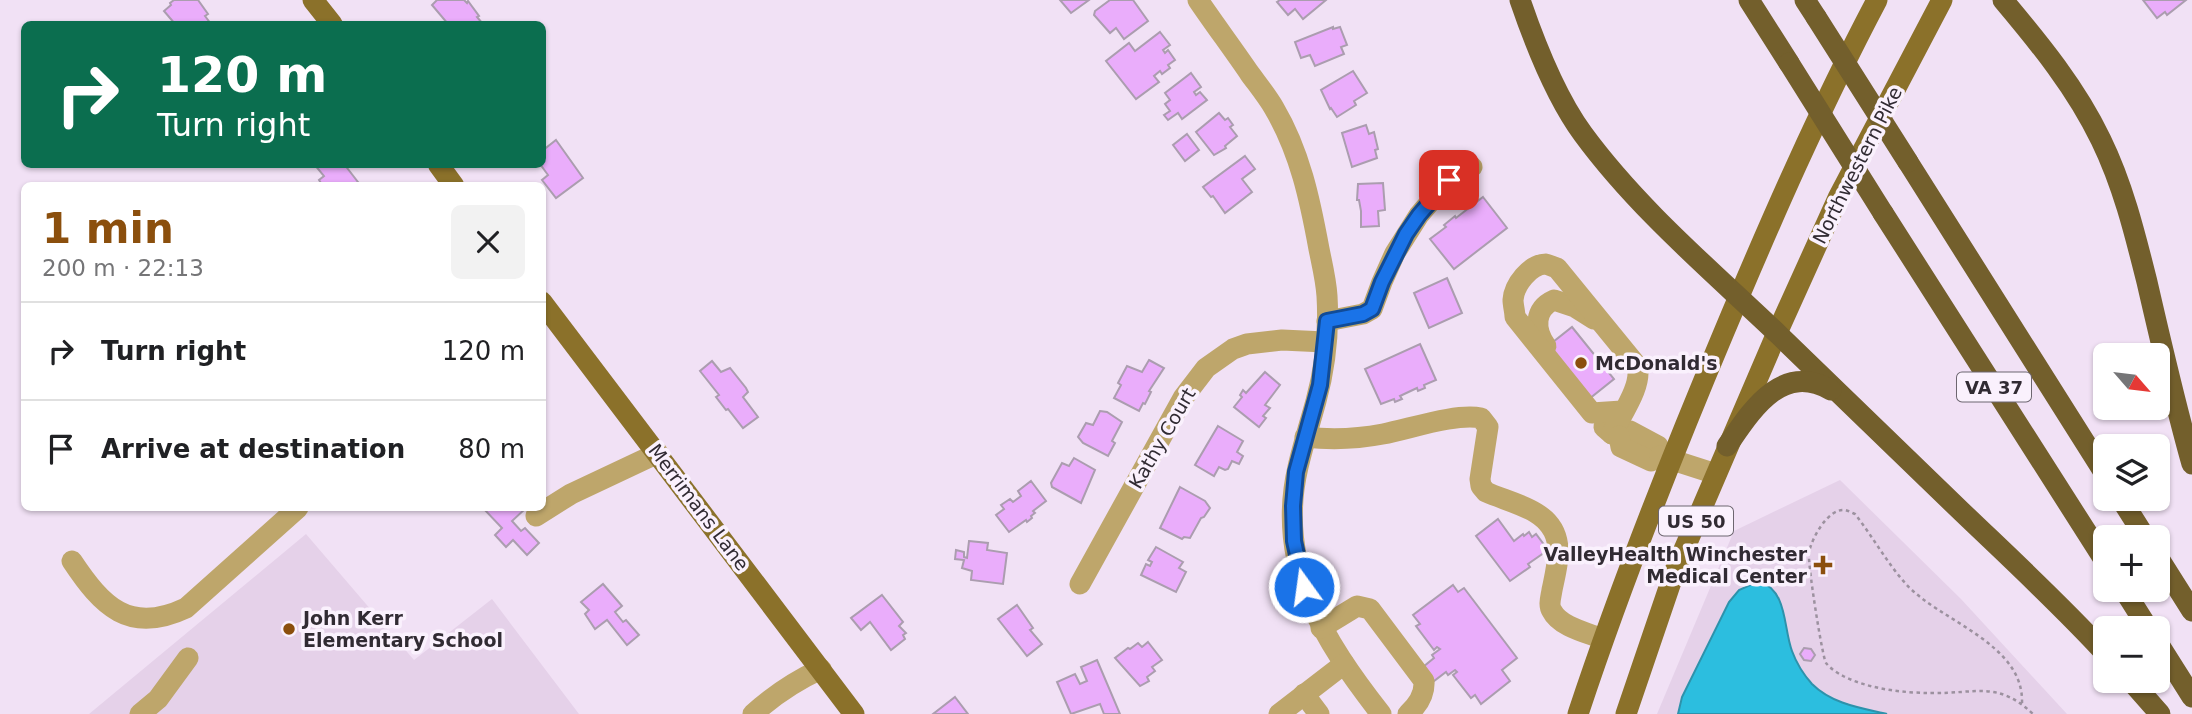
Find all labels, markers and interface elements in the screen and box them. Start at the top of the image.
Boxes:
text: 120 m [157,47,327,104]
icon: right [42,49,133,140]
street label: Northwestern Pike [1808,83,1906,247]
text: Turn right [157,106,310,144]
pin [1419,150,1479,210]
icon: arrive [1430,161,1468,199]
text: 1 min [42,204,174,253]
button: close [451,205,525,279]
text: 200 m · 22:13 [42,255,204,281]
icon: right [42,332,80,370]
text: Turn right [101,336,246,366]
text: 120 m [442,336,525,366]
north arrow [2093,343,2170,420]
map controls [2093,343,2170,693]
place label: McDonald's [1595,352,1718,374]
marker: McDonald's [1573,355,1589,371]
road number: VA 37 [1957,372,2031,402]
street label: Kathy Court [1124,384,1200,492]
icon: arrive [42,430,80,468]
text: Arrive at destination [101,434,405,464]
text: 80 m [458,434,525,464]
button: layers [2093,434,2170,511]
street label: Merrimans Lane [644,439,754,575]
road number: US 50 [1659,506,1733,536]
button: + [2093,525,2170,602]
place label: ValleyHealth Winchester Medical Center [1544,543,1808,587]
position arrow [1267,550,1341,624]
marker: ValleyHealth Winchester Medical Center [1813,555,1833,575]
place label: John Kerr Elementary School [301,607,503,651]
button: − [2093,616,2170,693]
marker: John Kerr Elementary School [281,621,297,637]

